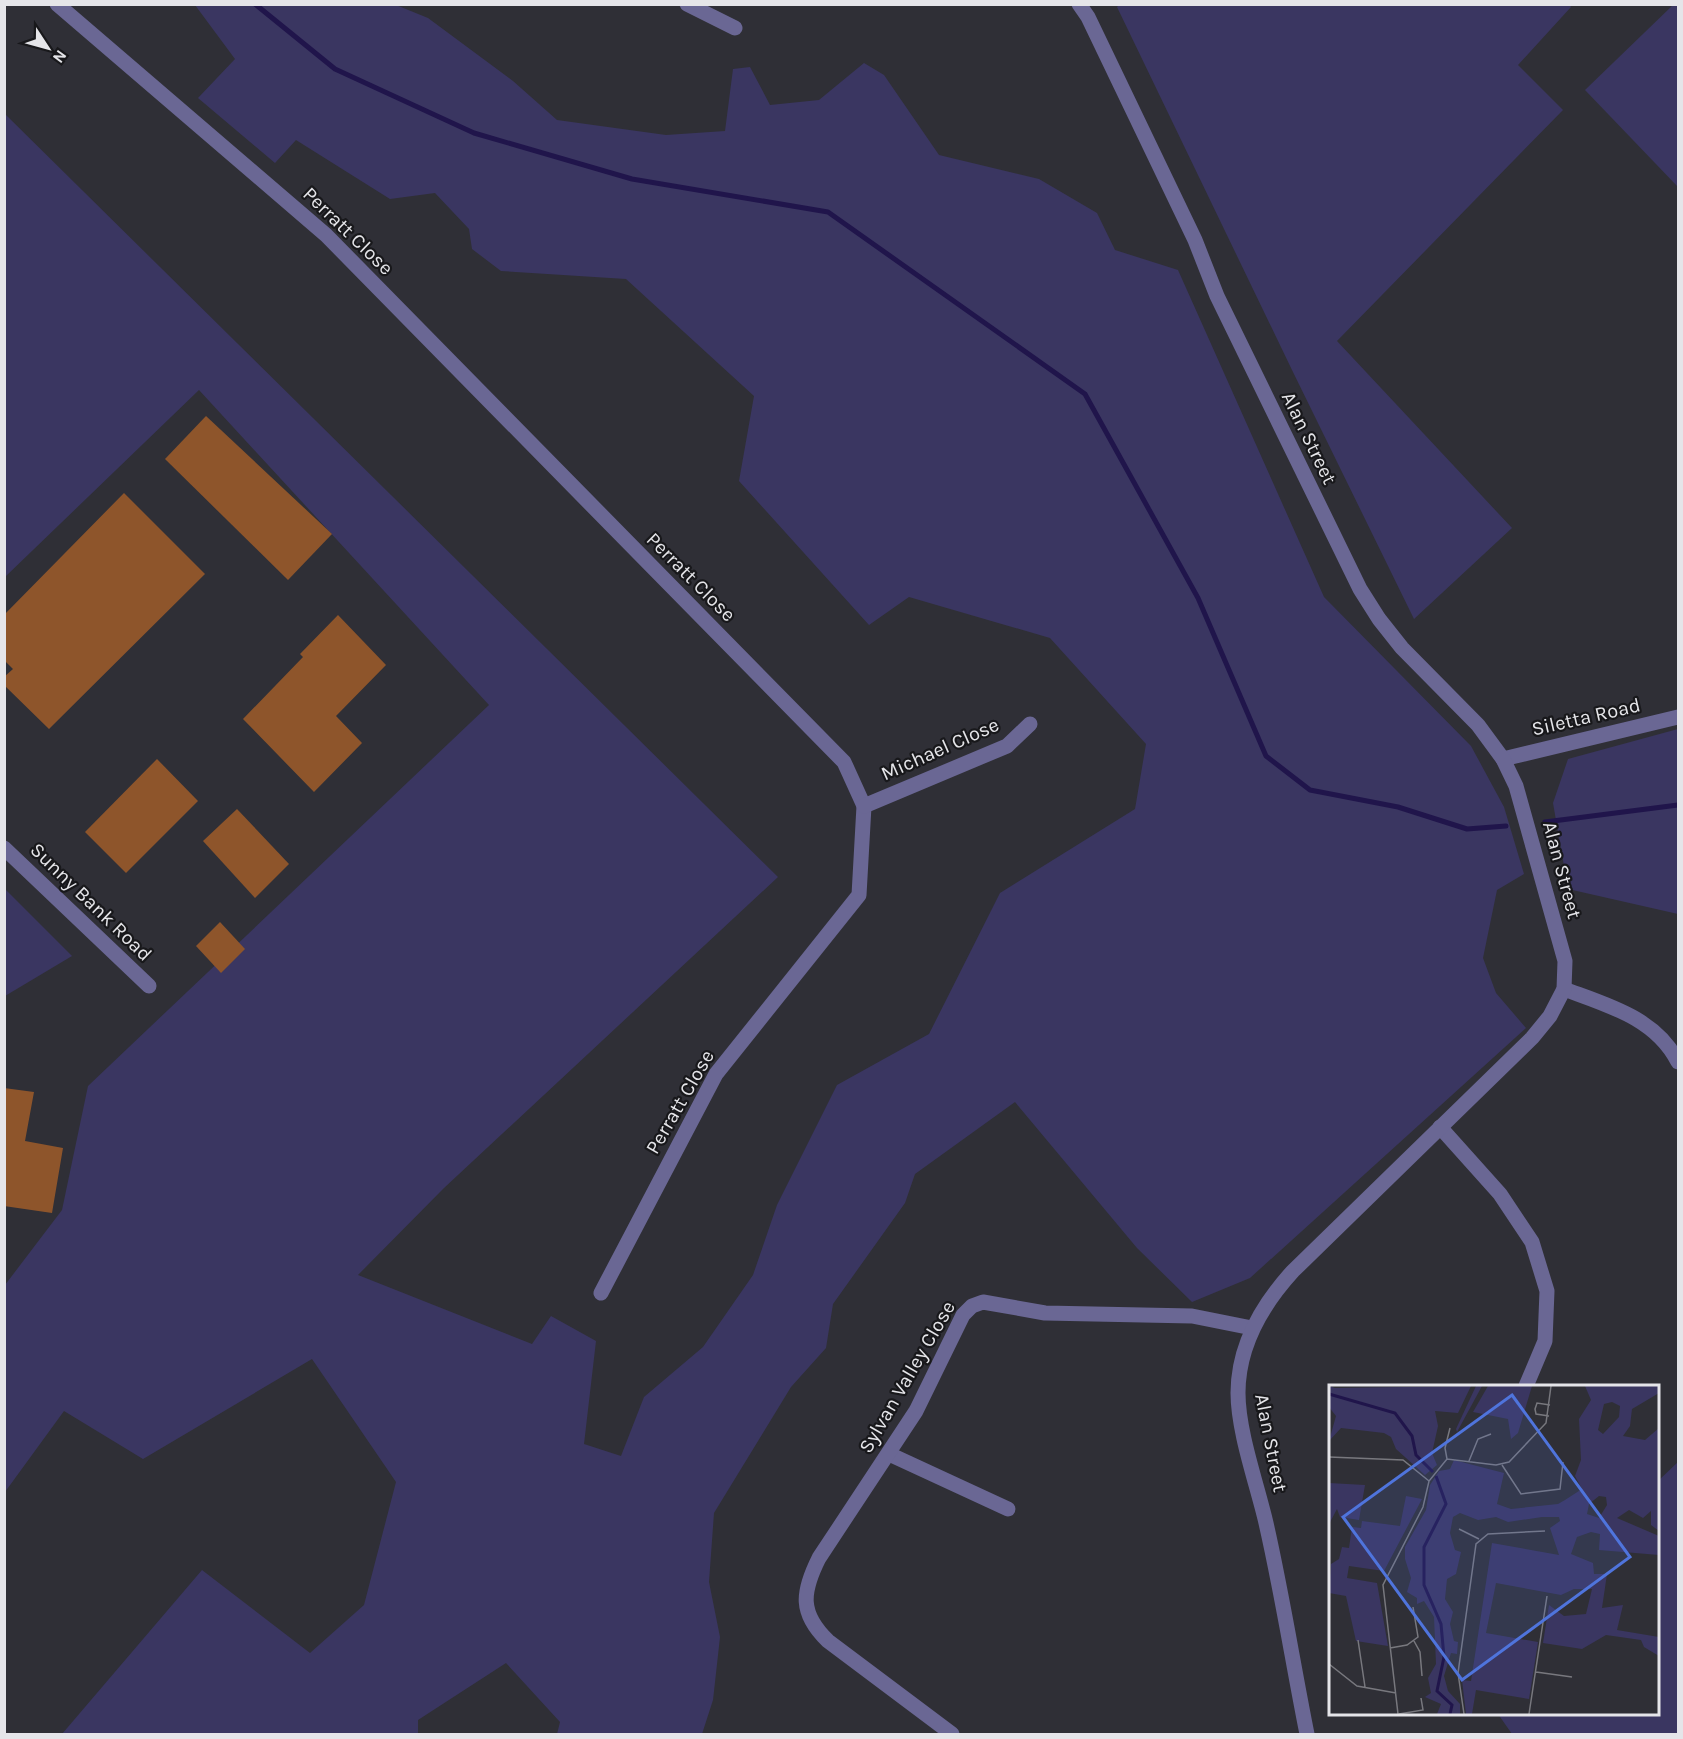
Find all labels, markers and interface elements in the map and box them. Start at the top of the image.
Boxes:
north arrow [18,18,78,78]
text: N [49,46,71,67]
street label: Perratt Close [298,182,398,280]
street label: Alan Street [1277,388,1341,488]
street label: Perratt Close [642,528,740,626]
street label: Siletta Road [1529,693,1643,741]
street label: Michael Close [878,713,1002,785]
street label: Alan Street [1538,819,1586,922]
street label: Sunny Bank Road [25,838,157,966]
street label: Perratt Close [641,1046,719,1158]
street label: Sylvan Valley Close [854,1297,960,1457]
inset map [1329,1385,1659,1715]
street label: Alan Street [1250,1392,1292,1495]

